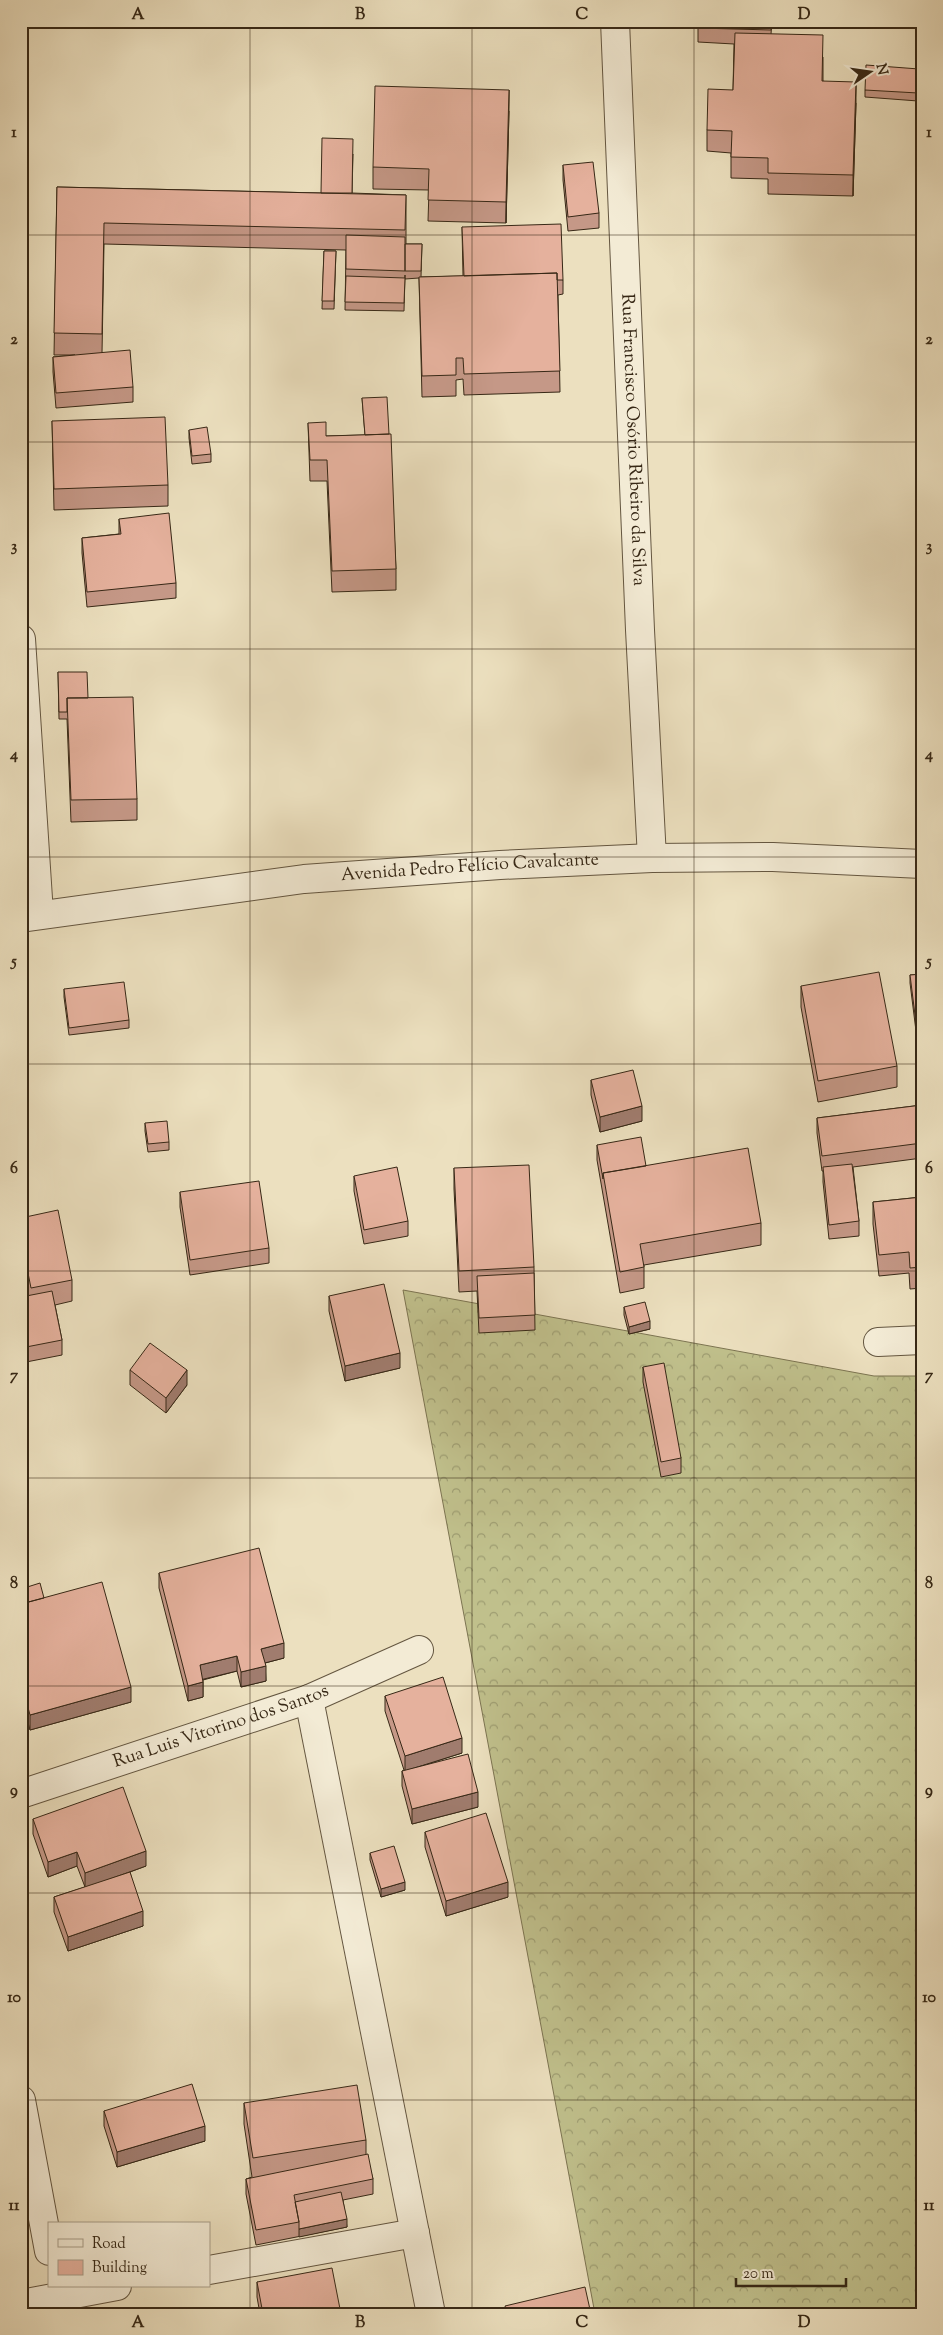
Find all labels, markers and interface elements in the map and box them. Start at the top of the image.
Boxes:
text: A [132,4,145,27]
text: B [355,4,365,27]
text: C [576,4,589,27]
text: D [798,4,811,27]
north arrow [846,48,896,98]
text: N [870,62,892,77]
text: 1 [11,122,17,145]
text: 1 [926,122,932,145]
street label: Rua Francisco Osório Ribeiro da Silva [613,293,651,586]
text: 2 [10,329,18,352]
text: 2 [925,329,933,352]
text: 3 [11,536,18,559]
text: 3 [926,536,933,559]
text: 4 [9,744,18,767]
text: 4 [924,744,933,767]
street label: Avenida Pedro Felício Cavalcante [340,847,600,889]
text: 5 [9,951,17,974]
text: 5 [924,951,932,974]
text: 6 [10,1158,18,1181]
text: 6 [925,1158,933,1181]
text: 7 [10,1365,19,1388]
text: 7 [925,1365,934,1388]
text: 8 [10,1573,18,1596]
text: 8 [925,1573,933,1596]
street label: Rua Luis Vitorino dos Santos [110,1679,333,1776]
text: 9 [10,1780,18,1803]
text: 9 [925,1780,933,1803]
text: 10 [7,1987,21,2010]
text: 10 [922,1987,936,2010]
text: 11 [9,2195,20,2218]
text: 11 [924,2195,935,2218]
legend [48,2222,210,2288]
text: Road [92,2234,126,2255]
scale bar [736,2255,846,2287]
text: Building [92,2258,147,2279]
text: 20 m [743,2264,774,2285]
text: A [132,2312,145,2335]
text: B [355,2312,365,2335]
text: C [576,2312,589,2335]
text: D [798,2312,811,2335]

